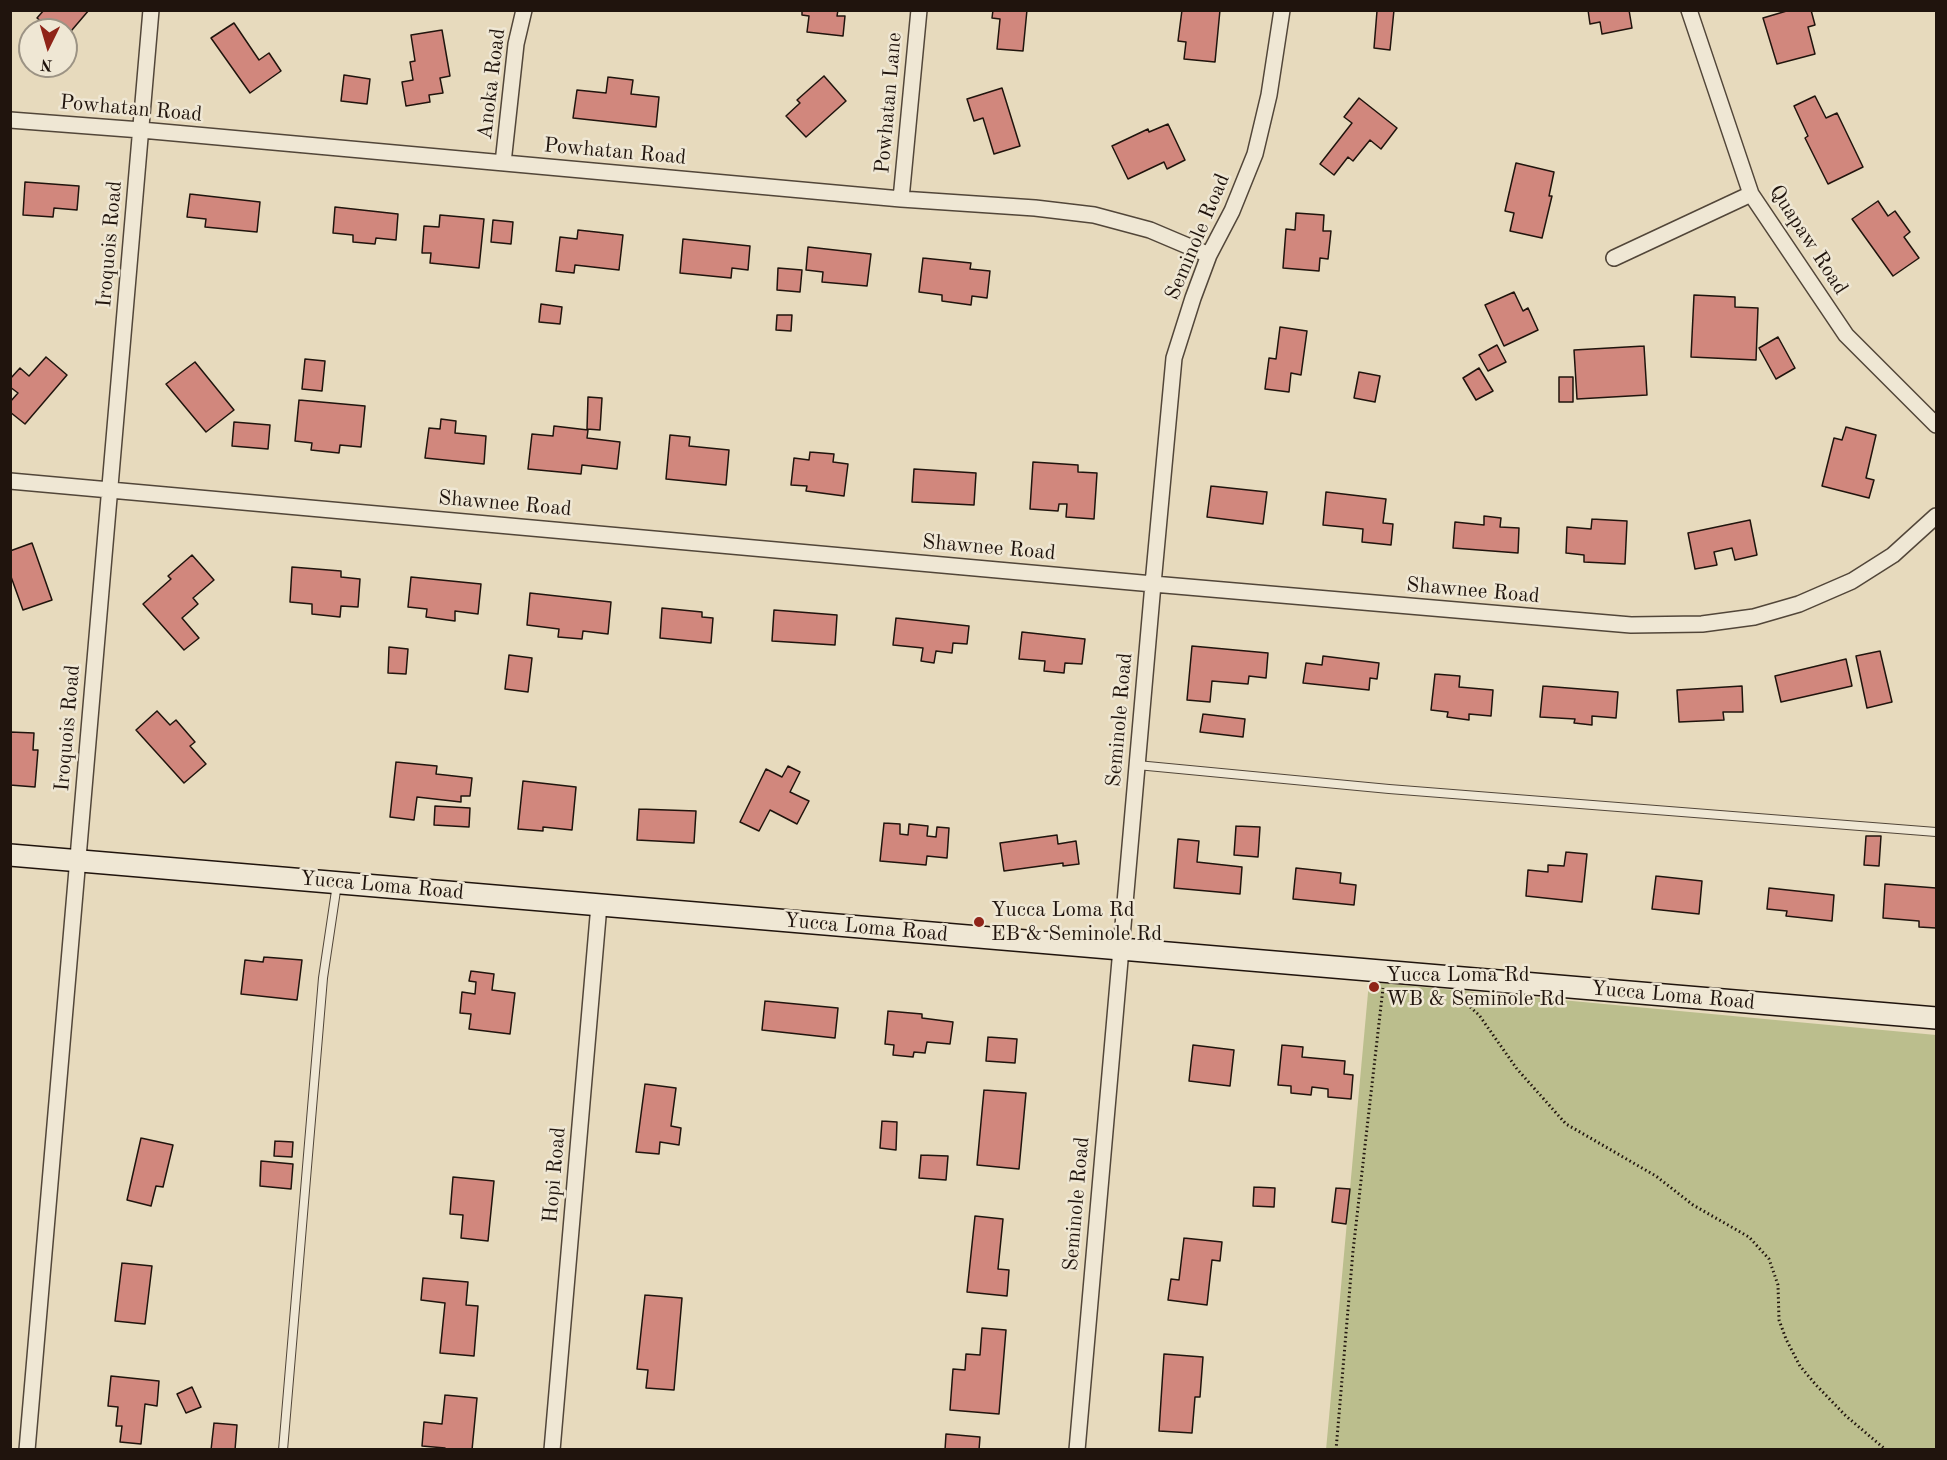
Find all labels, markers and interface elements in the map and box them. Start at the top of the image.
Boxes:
north arrow [18,18,78,78]
street label: Anoka Road [473,27,511,141]
street label: Powhatan Lane [870,31,908,175]
text: N [40,55,53,72]
street label: Powhatan Road [59,90,203,128]
street label: Powhatan Road [543,133,687,171]
street label: Seminole Road [1160,170,1236,304]
street label: Iroquois Road [92,180,128,308]
street label: Quapaw Road [1763,180,1853,300]
street label: Shawnee Road [437,486,573,522]
street label: Shawnee Road [921,530,1057,566]
street label: Shawnee Road [1405,573,1541,609]
street label: Seminole Road [1102,652,1138,788]
street label: Iroquois Road [50,664,86,792]
street label: Yucca Loma Road [299,866,465,906]
place label: Yucca Loma Rd EB & Seminole Rd [991,897,1162,947]
street label: Yucca Loma Road [783,908,949,948]
marker: Yucca Loma Rd EB & Seminole Rd [972,915,986,929]
place label: Yucca Loma Rd WB & Seminole Rd [1386,962,1565,1012]
street label: Yucca Loma Road [1590,976,1756,1016]
marker: Yucca Loma Rd WB & Seminole Rd [1367,980,1381,994]
street label: Hopi Road [538,1126,572,1224]
street label: Seminole Road [1059,1136,1095,1272]

